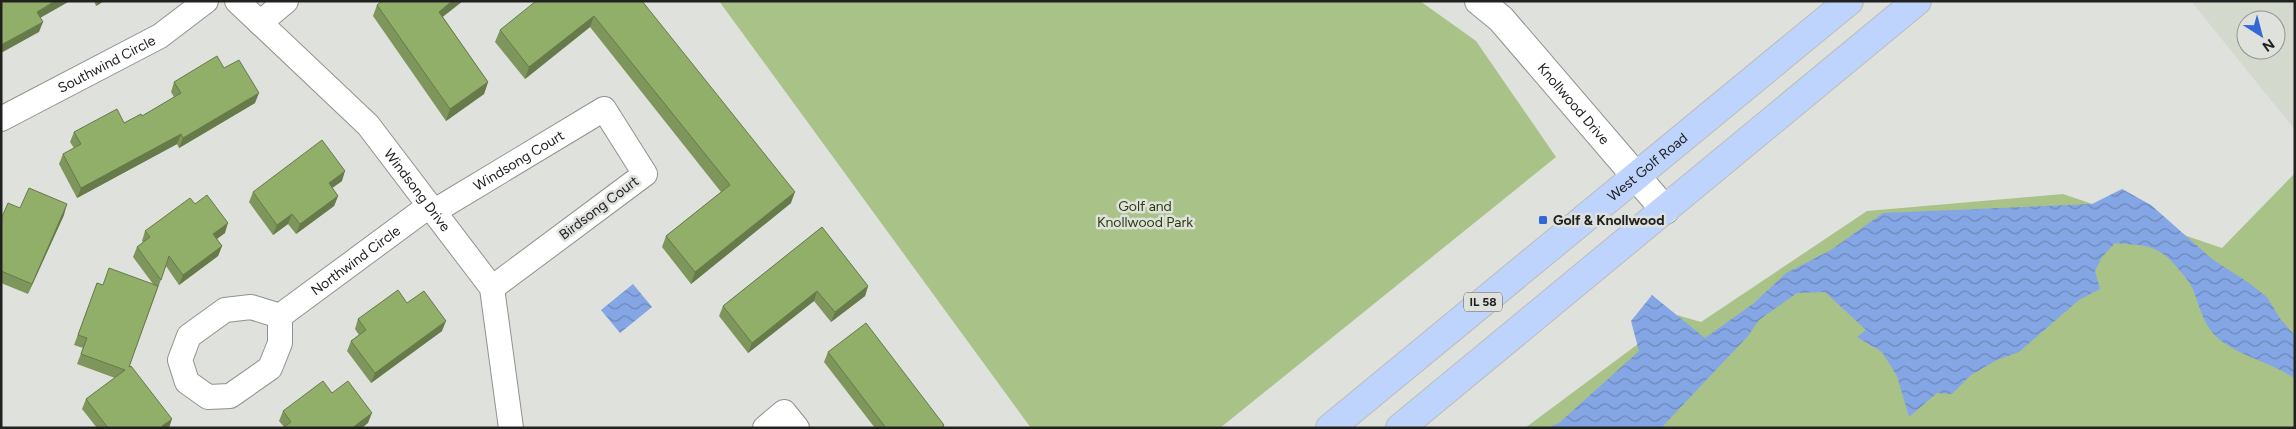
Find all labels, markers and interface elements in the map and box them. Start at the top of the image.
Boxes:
north arrow [2236,10,2286,60]
street label: Southwind Circle [55,31,158,96]
text: N [2259,35,2278,55]
street label: Knollwood Drive [1534,59,1614,148]
street label: Windsong Court [470,127,567,194]
street label: West Golf Road [1604,129,1691,205]
street label: Windsong Drive [381,145,454,235]
street label: Birdsong Court [556,173,642,243]
park label: Golf and Knollwood Park [1097,198,1193,231]
place label: Golf & Knollwood [1553,212,1664,229]
marker: Golf & Knollwood [1537,214,1549,226]
street label: Northwind Circle [307,222,404,299]
road number: IL 58 [1464,292,1502,312]

